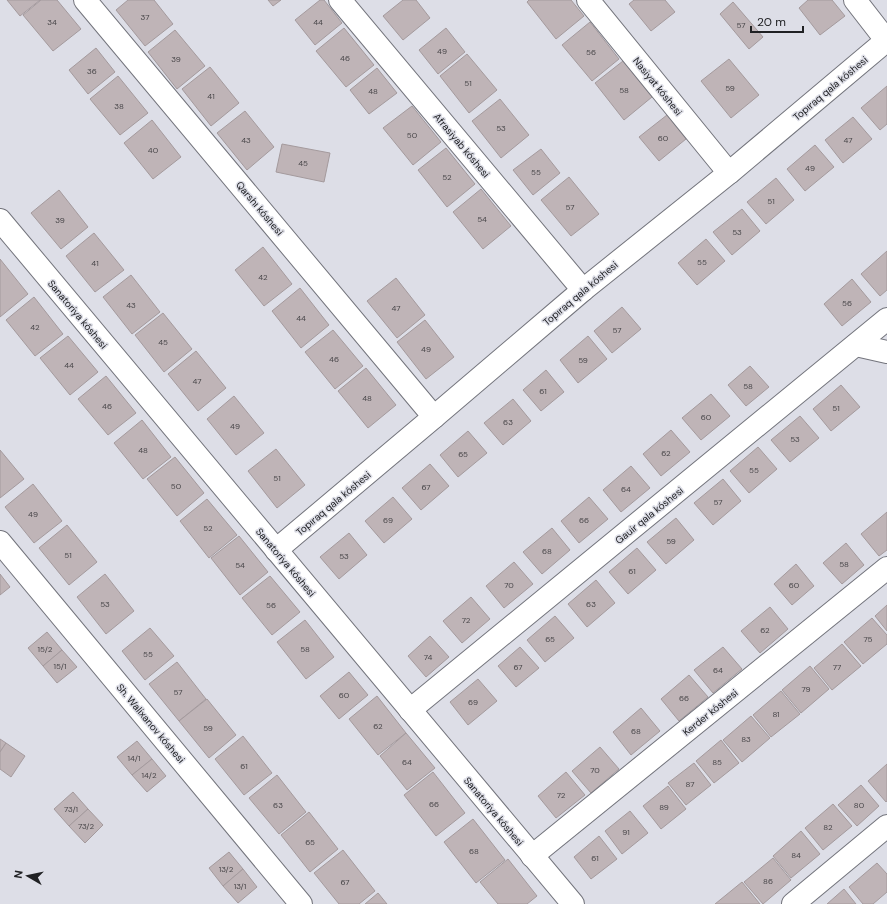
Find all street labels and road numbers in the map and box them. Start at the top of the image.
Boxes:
street label: Topıraq qala kóshesi [790,53,870,123]
street label: Nasiyat kóshesi [630,54,685,118]
street label: Afrasiyab kóshesi [431,110,492,180]
street label: Qarshı kóshesi [233,178,286,238]
street label: Topıraq qala kóshesi [540,258,620,328]
street label: Sanatoriya kóshesi [45,277,110,351]
street label: Topıraq qala kóshesi [293,468,373,538]
street label: Gauir qala kóshesi [613,484,686,547]
street label: Sanatoriya kóshesi [253,525,318,599]
street label: Sh. Walixanov kóshesi [114,681,188,766]
street label: Kerder kóshesi [680,686,741,739]
street label: Sanatoriya kóshesi [461,774,526,848]

